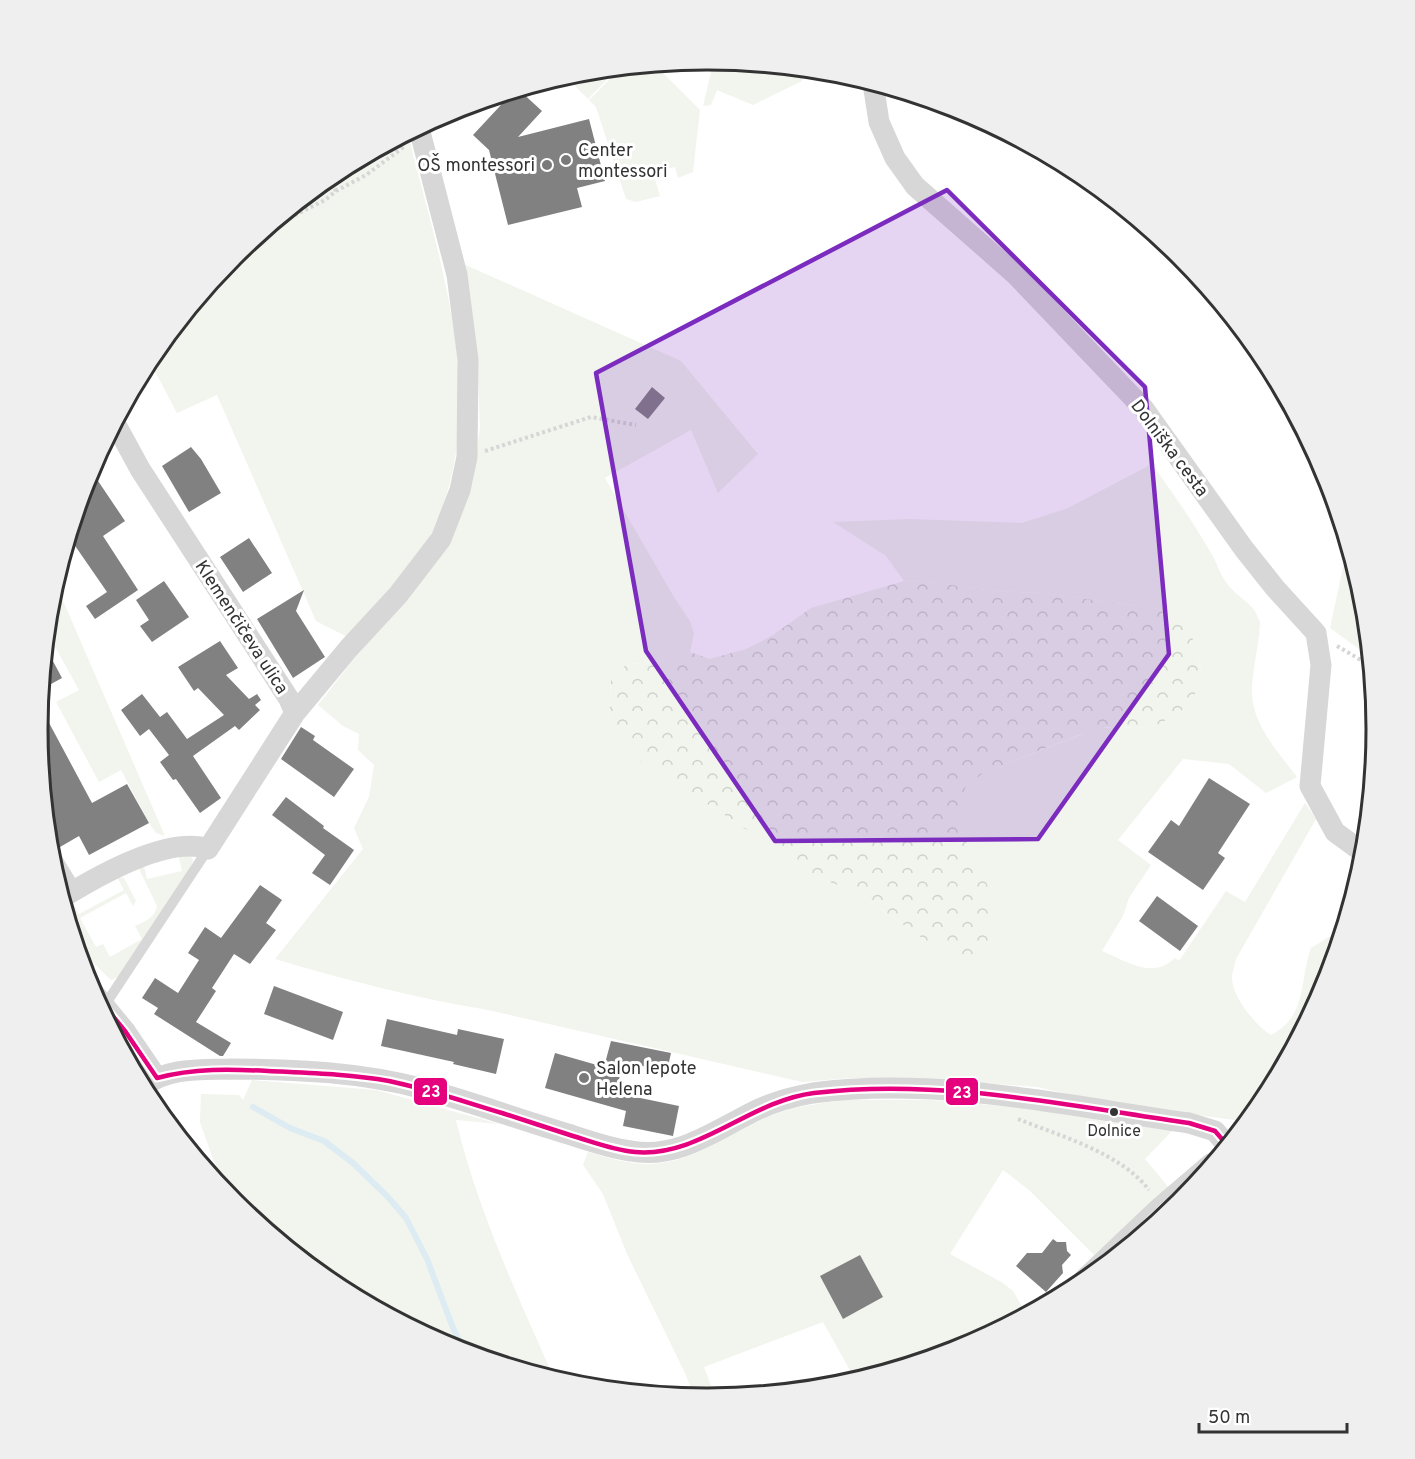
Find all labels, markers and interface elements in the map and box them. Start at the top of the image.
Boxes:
place label: Center montessori [578,140,668,184]
place label: OŠ montessori [417,153,535,178]
marker: Center montessori [559,153,573,167]
marker: OŠ montessori [540,158,554,172]
street label: Dolniška cesta [1125,396,1213,502]
street label: Klemenčičeva ulica [189,557,293,699]
place label: Salon lepote Helena [596,1058,697,1102]
marker: Salon lepote Helena [577,1071,591,1085]
line badge: 23 [413,1077,448,1106]
line badge: 23 [945,1077,979,1106]
text: 23 [421,1083,441,1103]
text: 23 [952,1084,972,1104]
marker: Dolnice [1108,1106,1120,1118]
place label: Dolnice [1087,1122,1141,1142]
scale bar [1199,1396,1348,1434]
text: 50 m [1208,1407,1250,1430]

